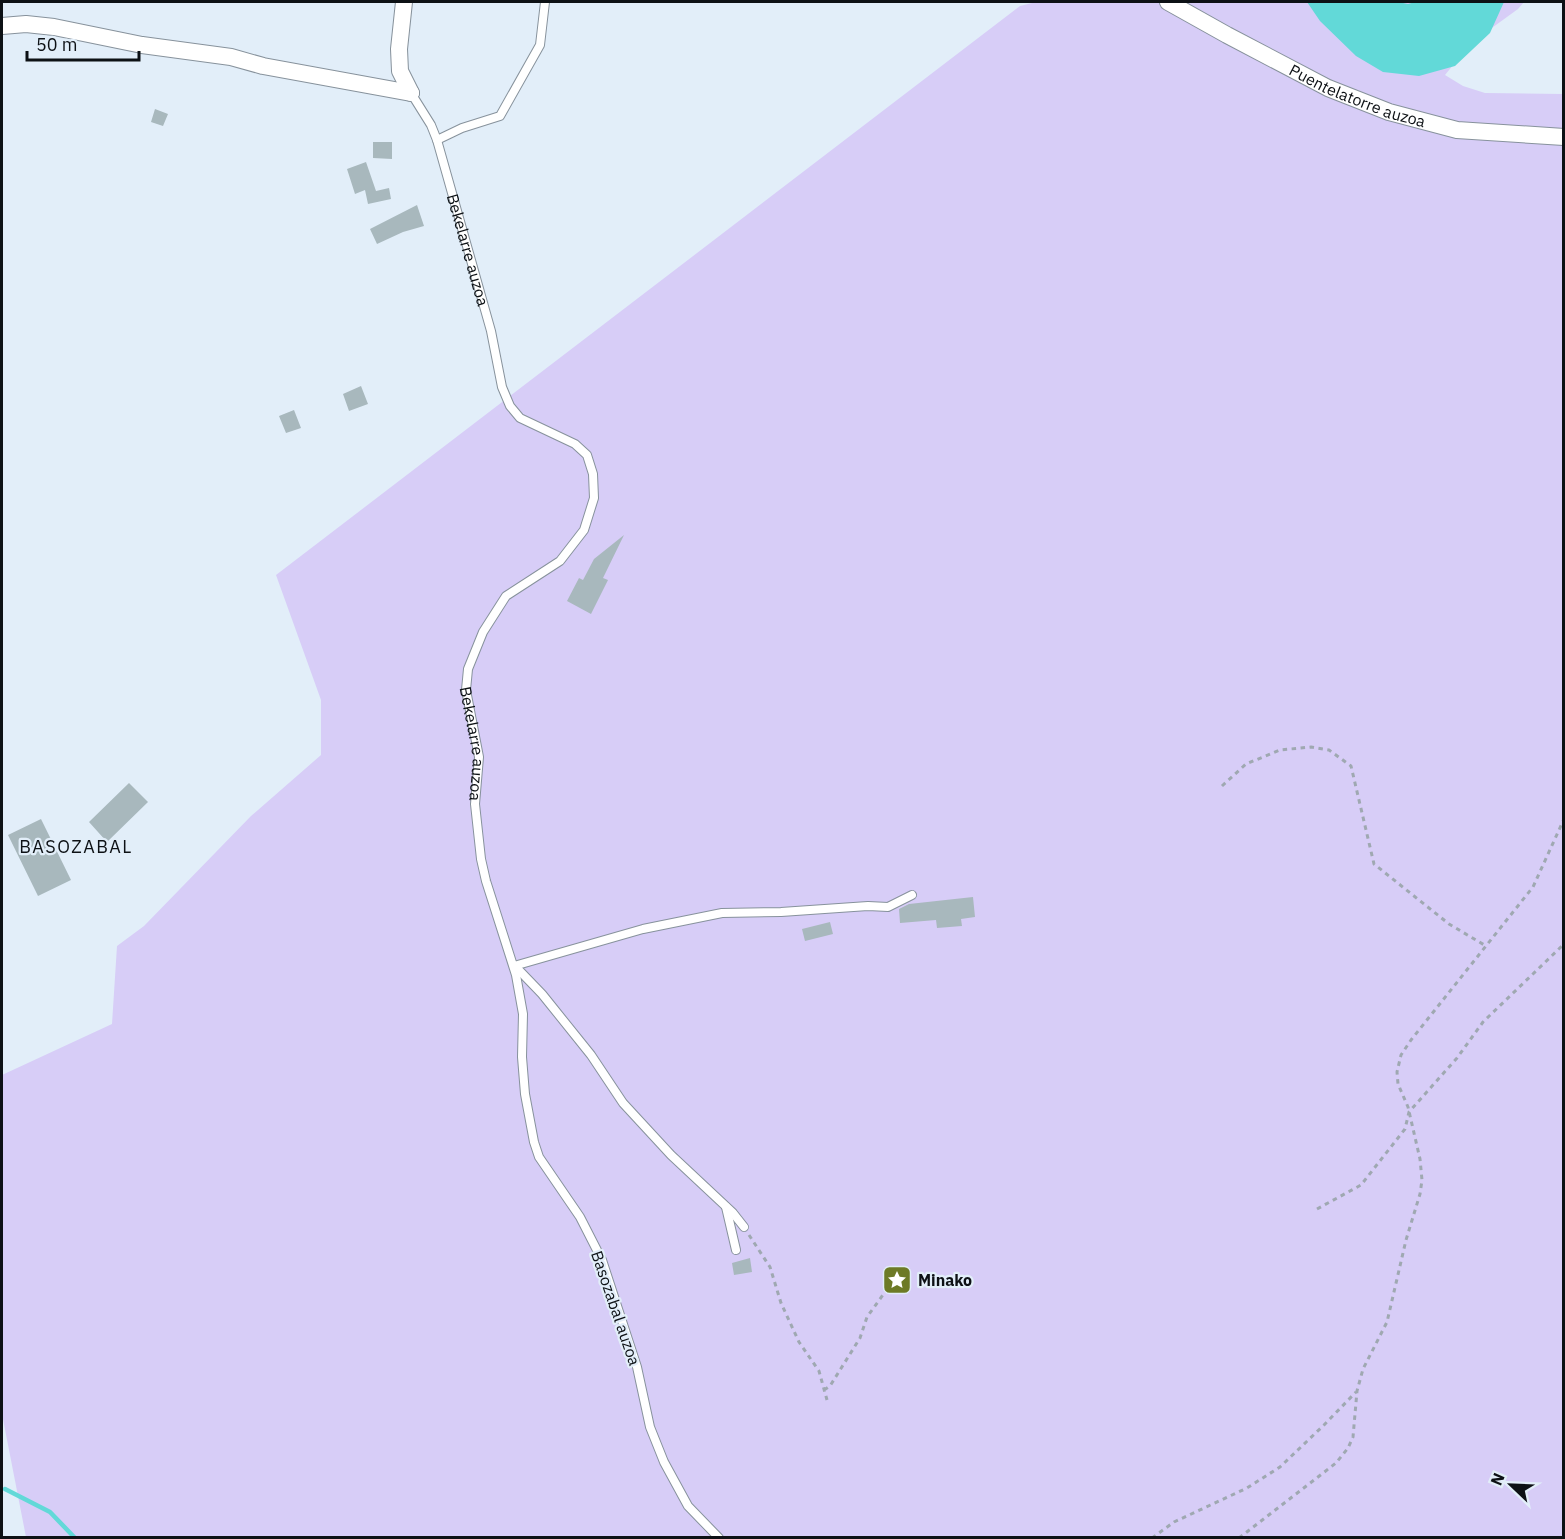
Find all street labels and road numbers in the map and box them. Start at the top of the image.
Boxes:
street label: Puentelatorre auzoa [1286,60,1428,131]
street label: Bekelarre auzoa [443,191,494,309]
street label: Bekelarre auzoa [456,685,489,802]
street label: Basozabal auzoa [587,1248,645,1368]

